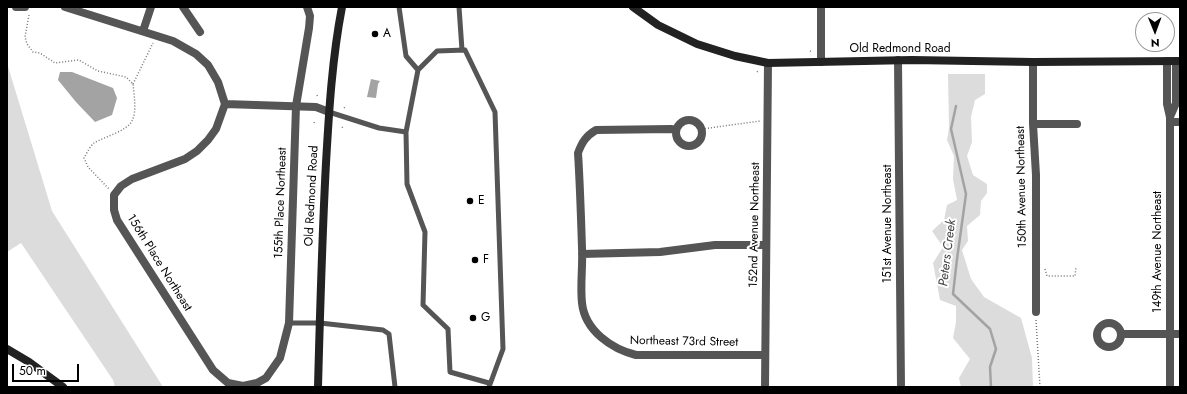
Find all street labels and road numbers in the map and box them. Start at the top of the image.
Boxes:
street label: Old Redmond Road [850,42,950,56]
street label: 150th Avenue Northeast [1014,126,1030,248]
street label: Old Redmond Road [302,145,322,247]
street label: 155th Place Northeast [272,147,290,259]
street label: 152nd Avenue Northeast [747,162,763,288]
street label: 151st Avenue Northeast [881,165,895,283]
street label: 149th Avenue Northeast [1151,191,1165,313]
street label: 156th Place Northeast [123,212,195,314]
street label: Northeast 73rd Street [630,334,738,350]

